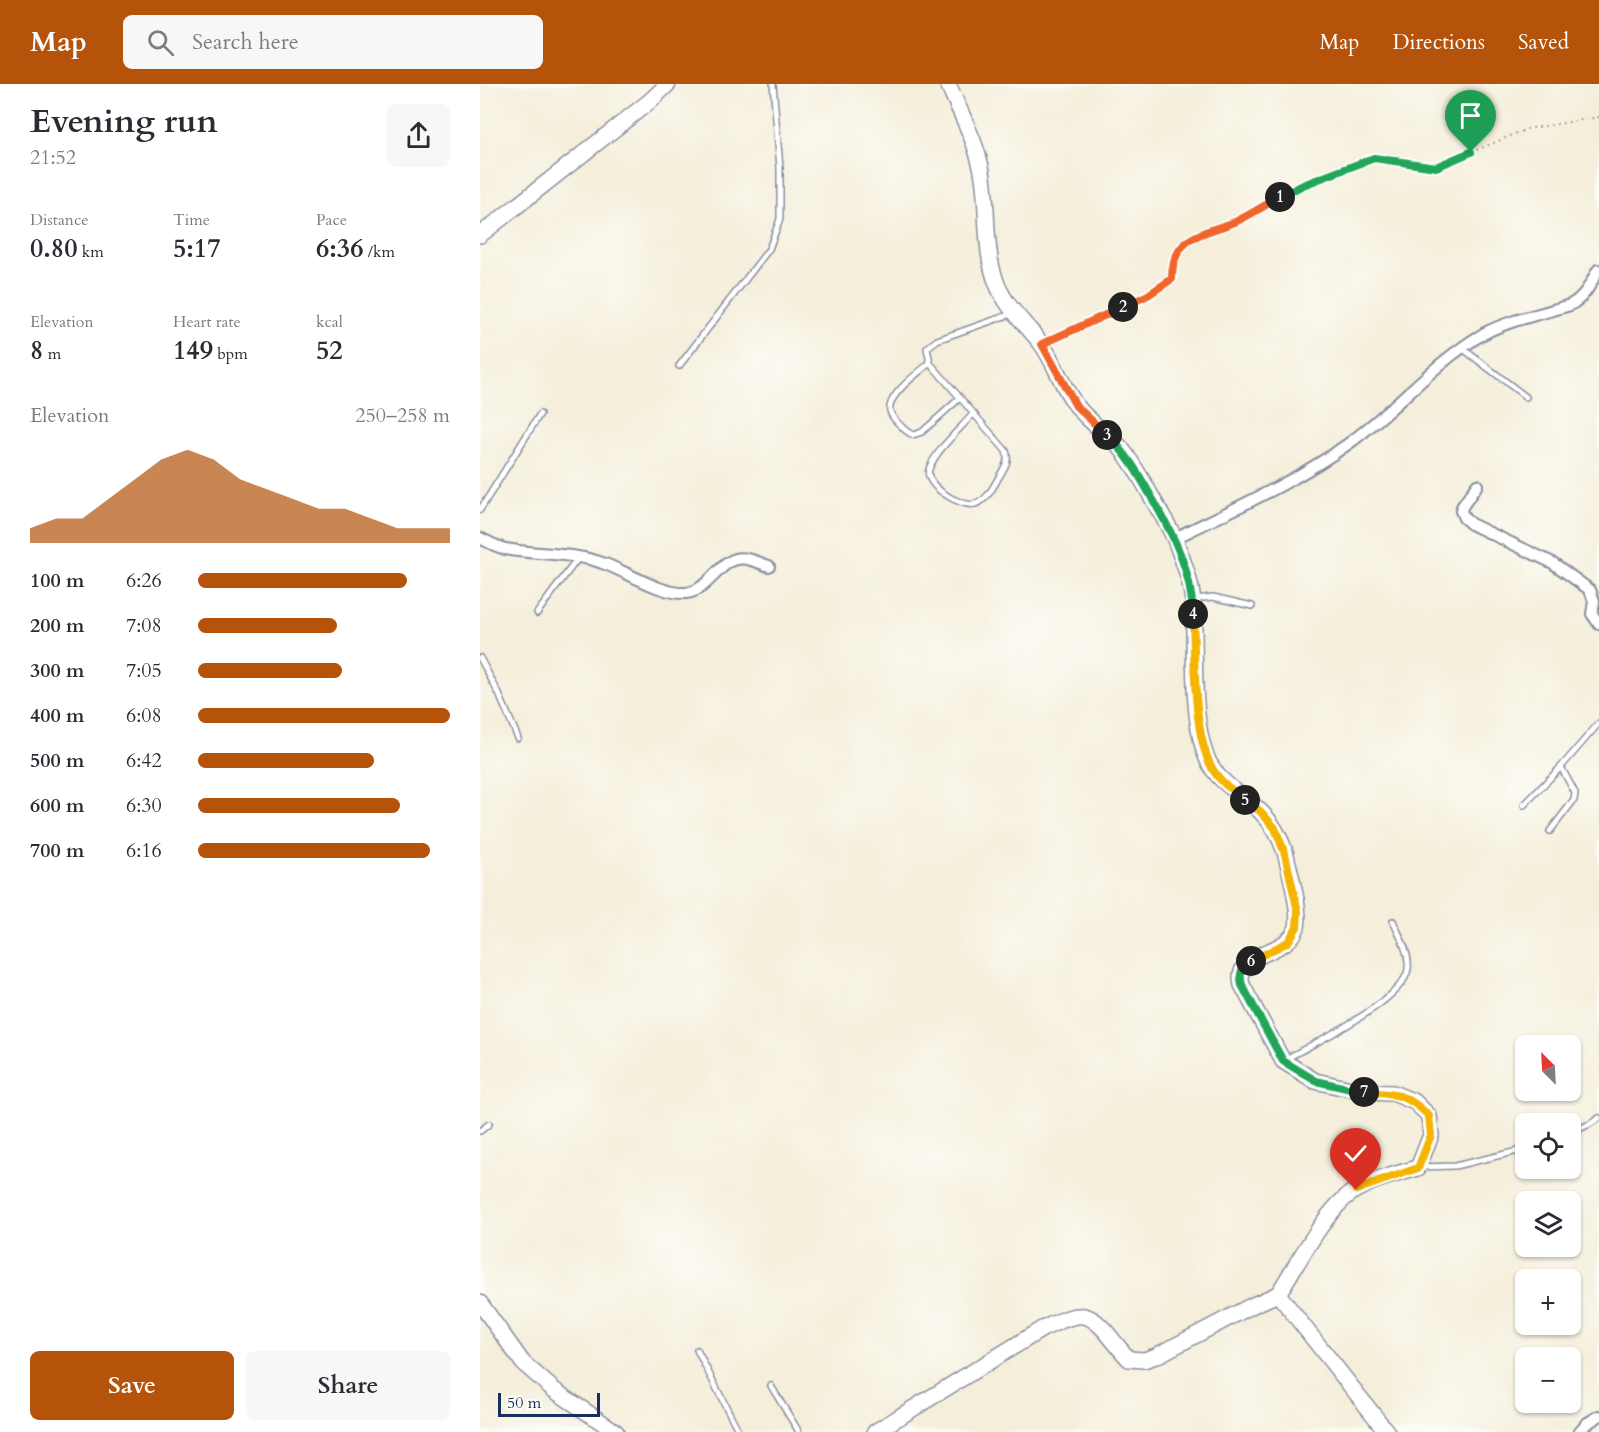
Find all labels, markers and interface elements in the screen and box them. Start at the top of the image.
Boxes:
search box [123,15,543,69]
text: Map [30,23,87,61]
icon: search [144,26,177,59]
text: Search here [192,27,299,57]
text: Map [1319,28,1359,57]
text: Directions [1392,28,1485,57]
text: Saved [1518,28,1569,57]
pin [1445,90,1496,152]
text: Evening run [30,99,218,144]
icon: arrive [1454,99,1487,132]
button: share [387,104,450,167]
text: 21:52 [30,144,76,171]
pin: 1 [1265,182,1295,212]
text: 1 [1276,186,1284,208]
text: Distance [30,209,88,231]
text: Time [173,209,210,231]
text: Pace [316,209,347,231]
text: 0.80 [30,231,78,266]
text: 5:17 [173,231,221,266]
text: 6:36 [316,231,364,266]
text: km [78,241,104,263]
text: /km [364,241,395,263]
pin: 2 [1108,292,1138,322]
text: 2 [1119,296,1127,318]
text: Elevation [30,311,94,333]
text: Heart rate [173,311,241,333]
text: kcal [316,311,343,333]
text: 8 [30,333,43,368]
text: 149 [173,333,213,368]
text: 52 [316,333,343,368]
text: m [43,343,61,365]
text: bpm [213,343,248,365]
text: Elevation [30,402,109,429]
text: 250–258 m [355,402,450,429]
pin: 3 [1092,420,1122,450]
text: 3 [1103,424,1111,446]
text: 100 m [30,567,85,594]
text: 6:26 [126,567,162,594]
pin: 4 [1178,599,1208,629]
text: 4 [1189,603,1197,625]
text: 200 m [30,612,85,639]
text: 7:08 [126,612,162,639]
text: 300 m [30,657,85,684]
text: 7:05 [126,657,162,684]
text: 400 m [30,702,85,729]
text: 6:08 [126,702,162,729]
text: 500 m [30,747,85,774]
text: 6:42 [126,747,162,774]
pin: 5 [1230,785,1260,815]
text: 5 [1241,789,1249,811]
text: 600 m [30,792,85,819]
text: 6:30 [126,792,162,819]
text: 700 m [30,837,85,864]
text: 6:16 [126,837,162,864]
pin: 6 [1236,946,1266,976]
text: 6 [1247,950,1255,972]
north arrow [1515,1035,1581,1101]
map controls [1515,1035,1581,1413]
pin: 7 [1349,1077,1379,1107]
text: 7 [1360,1081,1368,1103]
button: locate [1515,1113,1581,1179]
pin [1330,1128,1381,1190]
icon: check [1339,1137,1372,1170]
button: layers [1515,1191,1581,1257]
button: + [1515,1269,1581,1335]
button: − [1515,1347,1581,1413]
button: Save [30,1351,234,1420]
button: Share [246,1351,450,1420]
scale bar [498,1390,600,1418]
text: 50 m [507,1392,541,1414]

